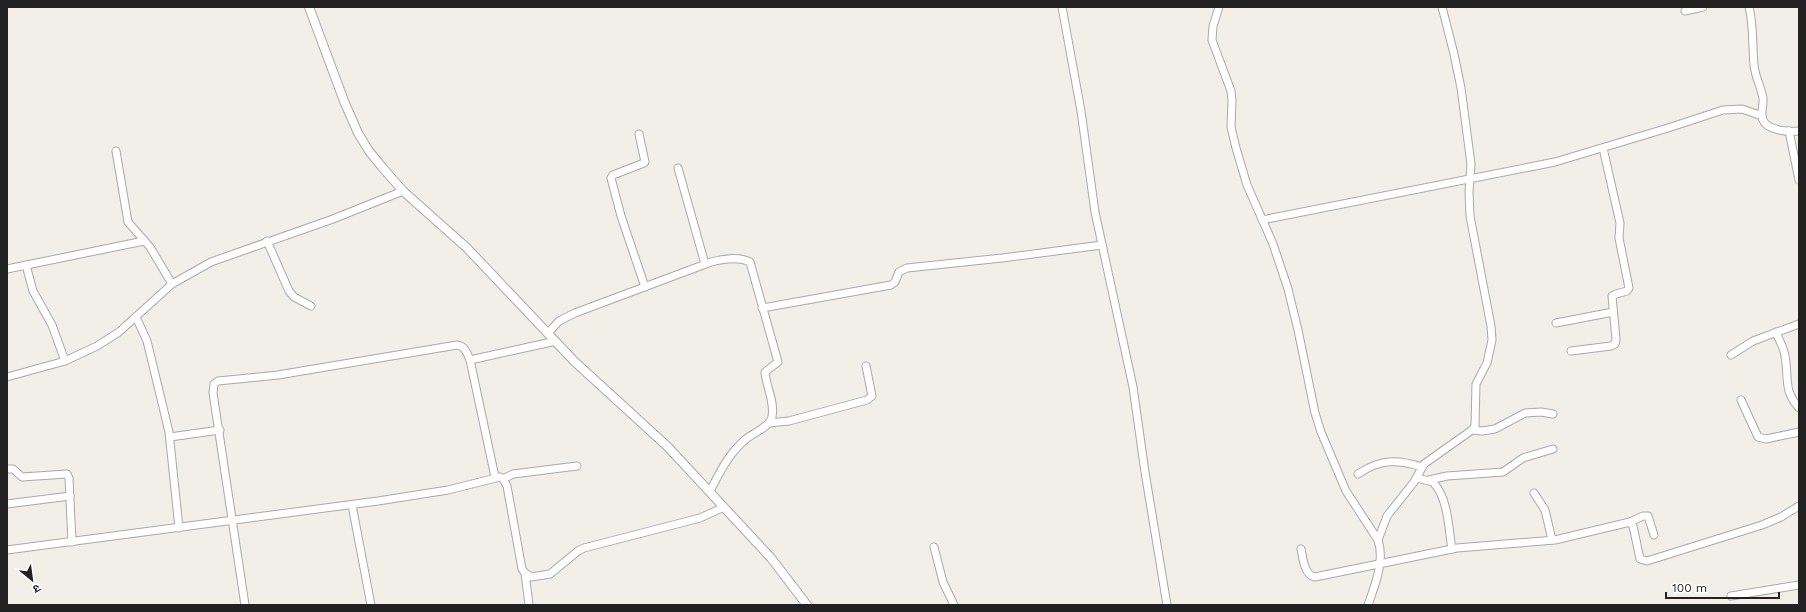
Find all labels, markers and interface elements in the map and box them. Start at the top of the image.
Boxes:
north arrow [12,560,52,600]
scale bar [1666,574,1779,600]
text: उ [30,581,43,596]
text: 100 m [1672,581,1707,595]

